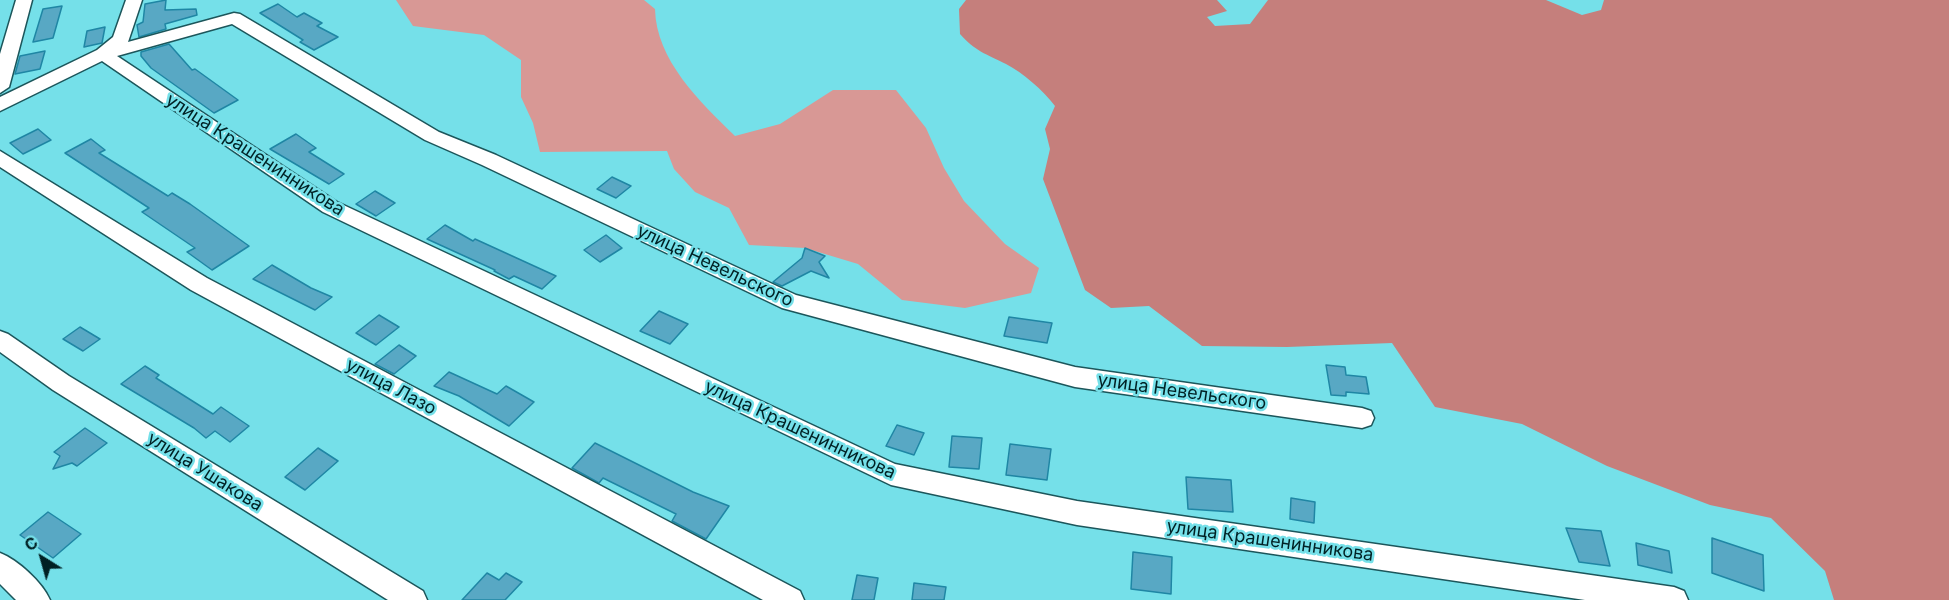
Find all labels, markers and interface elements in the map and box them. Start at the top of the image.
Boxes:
street label: улица Крашенинникова [162,89,348,221]
street label: улица Невельского [633,220,797,312]
street label: улица Лазо [342,354,440,420]
street label: улица Невельского [1096,369,1268,415]
street label: улица Крашенинникова [701,376,899,484]
street label: улица Ушакова [143,428,267,516]
street label: улица Крашенинникова [1165,516,1375,566]
north arrow [12,528,72,588]
text: С [20,532,42,555]

